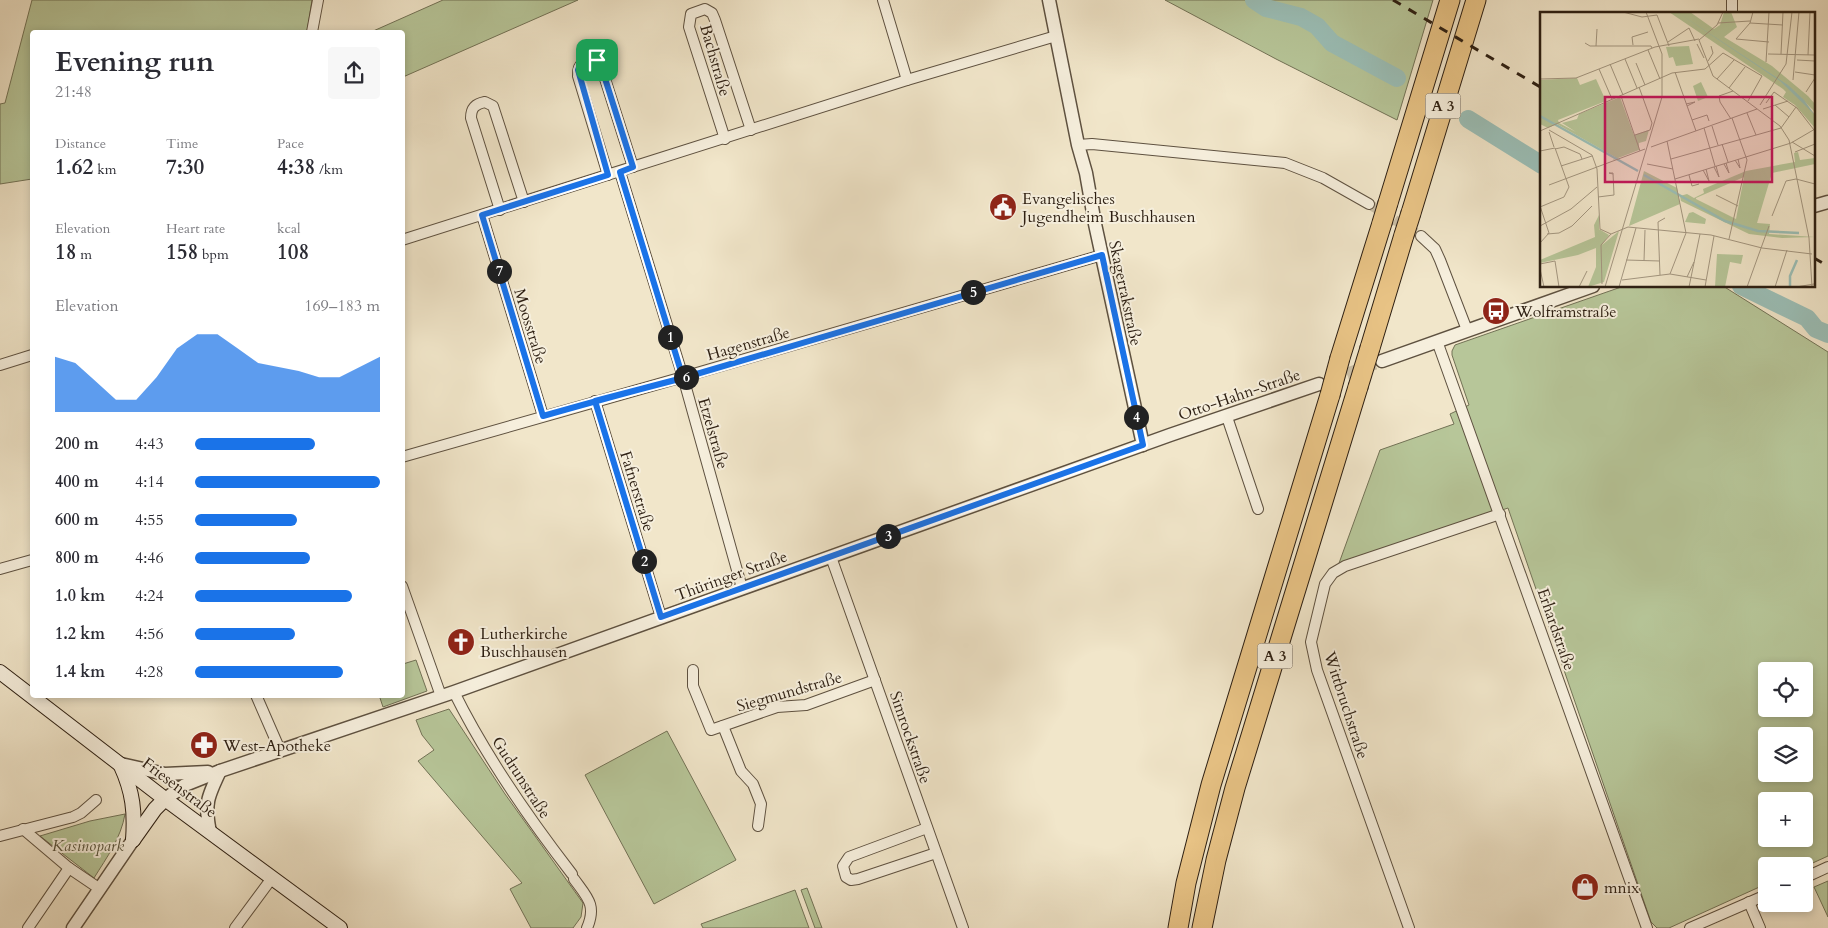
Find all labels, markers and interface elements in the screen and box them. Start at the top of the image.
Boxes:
inset map [1540,12,1816,288]
street label: Bachstraße [694,22,736,99]
pin [576,39,618,81]
text: Evening run [55,43,214,81]
icon: arrive [583,46,611,74]
button: share [328,47,380,99]
text: 21:48 [55,81,92,103]
road number: A 3 [1426,94,1460,118]
text: Distance [55,134,106,153]
text: Time [166,134,198,153]
text: Pace [277,134,304,153]
text: 1.62 [55,153,93,182]
text: 7:30 [166,153,204,182]
text: 4:38 [277,153,315,182]
text: km [93,160,116,179]
text: /km [315,160,343,179]
place label: Evangelisches Jugendheim Buschhausen [1020,188,1196,228]
public building icon: Evangelisches Jugendheim Buschhausen [988,192,1018,222]
text: Elevation [55,219,111,238]
text: Heart rate [166,219,225,238]
text: kcal [277,219,301,238]
text: 18 [55,238,77,267]
text: 158 [166,238,198,267]
text: 108 [277,238,309,267]
street label: Skagerrakstraße [1103,239,1147,348]
text: m [77,245,92,264]
text: bpm [198,245,229,264]
pin: 7 [486,258,512,284]
text: 7 [496,262,503,281]
pin: 5 [960,280,986,304]
text: 5 [970,283,977,302]
street label: Moosstraße [508,286,552,367]
text: Elevation [55,295,119,317]
text: 169–183 m [304,295,380,317]
bus stop icon: Wolframstraße [1481,296,1511,326]
place label: Wolframstraße [1514,301,1617,323]
street label: Hagenstraße [704,322,792,366]
pin: 1 [658,324,682,350]
text: 1 [667,328,674,347]
pin: 6 [674,364,698,390]
street label: Otto-Hahn-Straße [1175,364,1303,426]
text: 6 [683,368,690,387]
street label: Etzelstraße [692,395,734,472]
pin: 4 [1124,404,1148,430]
text: 4 [1133,408,1140,427]
text: 200 m [55,433,99,455]
text: 4:43 [135,433,164,455]
street label: Fafnerstraße [614,448,660,534]
text: 400 m [55,471,99,493]
text: 4:14 [135,471,164,493]
text: 600 m [55,509,99,531]
text: 4:55 [135,509,164,531]
pin: 3 [876,524,900,548]
text: 3 [885,527,892,546]
street label: Thüringer Straße [672,545,790,606]
text: 800 m [55,547,99,569]
text: 4:46 [135,547,164,569]
pin: 2 [632,548,656,574]
text: 2 [641,552,648,571]
text: 1.0 km [55,585,105,607]
text: 4:24 [135,585,164,607]
street label: Erhardstraße [1532,585,1580,673]
text: 1.2 km [55,623,105,645]
text: 4:56 [135,623,164,645]
place label: Lutherkirche Buschhausen [480,623,568,663]
church icon: Lutherkirche Buschhausen [446,627,476,657]
road number: A 3 [1258,644,1292,668]
street label: Wittbruchstraße [1318,648,1374,762]
text: 1.4 km [55,661,105,683]
text: 4:28 [135,661,164,683]
map controls [1758,662,1813,912]
button: locate [1758,662,1813,717]
street label: Siegmundstraße [734,666,845,718]
street label: Simrockstraße [884,688,936,786]
button: layers [1758,727,1813,782]
pharmacy icon: West-Apotheke [189,730,219,760]
street label: Gudrunstraße [486,732,556,823]
place label: West-Apotheke [222,735,331,757]
street label: Friesenstraße [137,752,221,823]
button: + [1758,792,1813,847]
park label: Kasinopark [52,835,124,857]
button: − [1758,857,1813,912]
shop icon: mnix [1570,872,1600,902]
place label: mnix [1604,877,1639,899]

